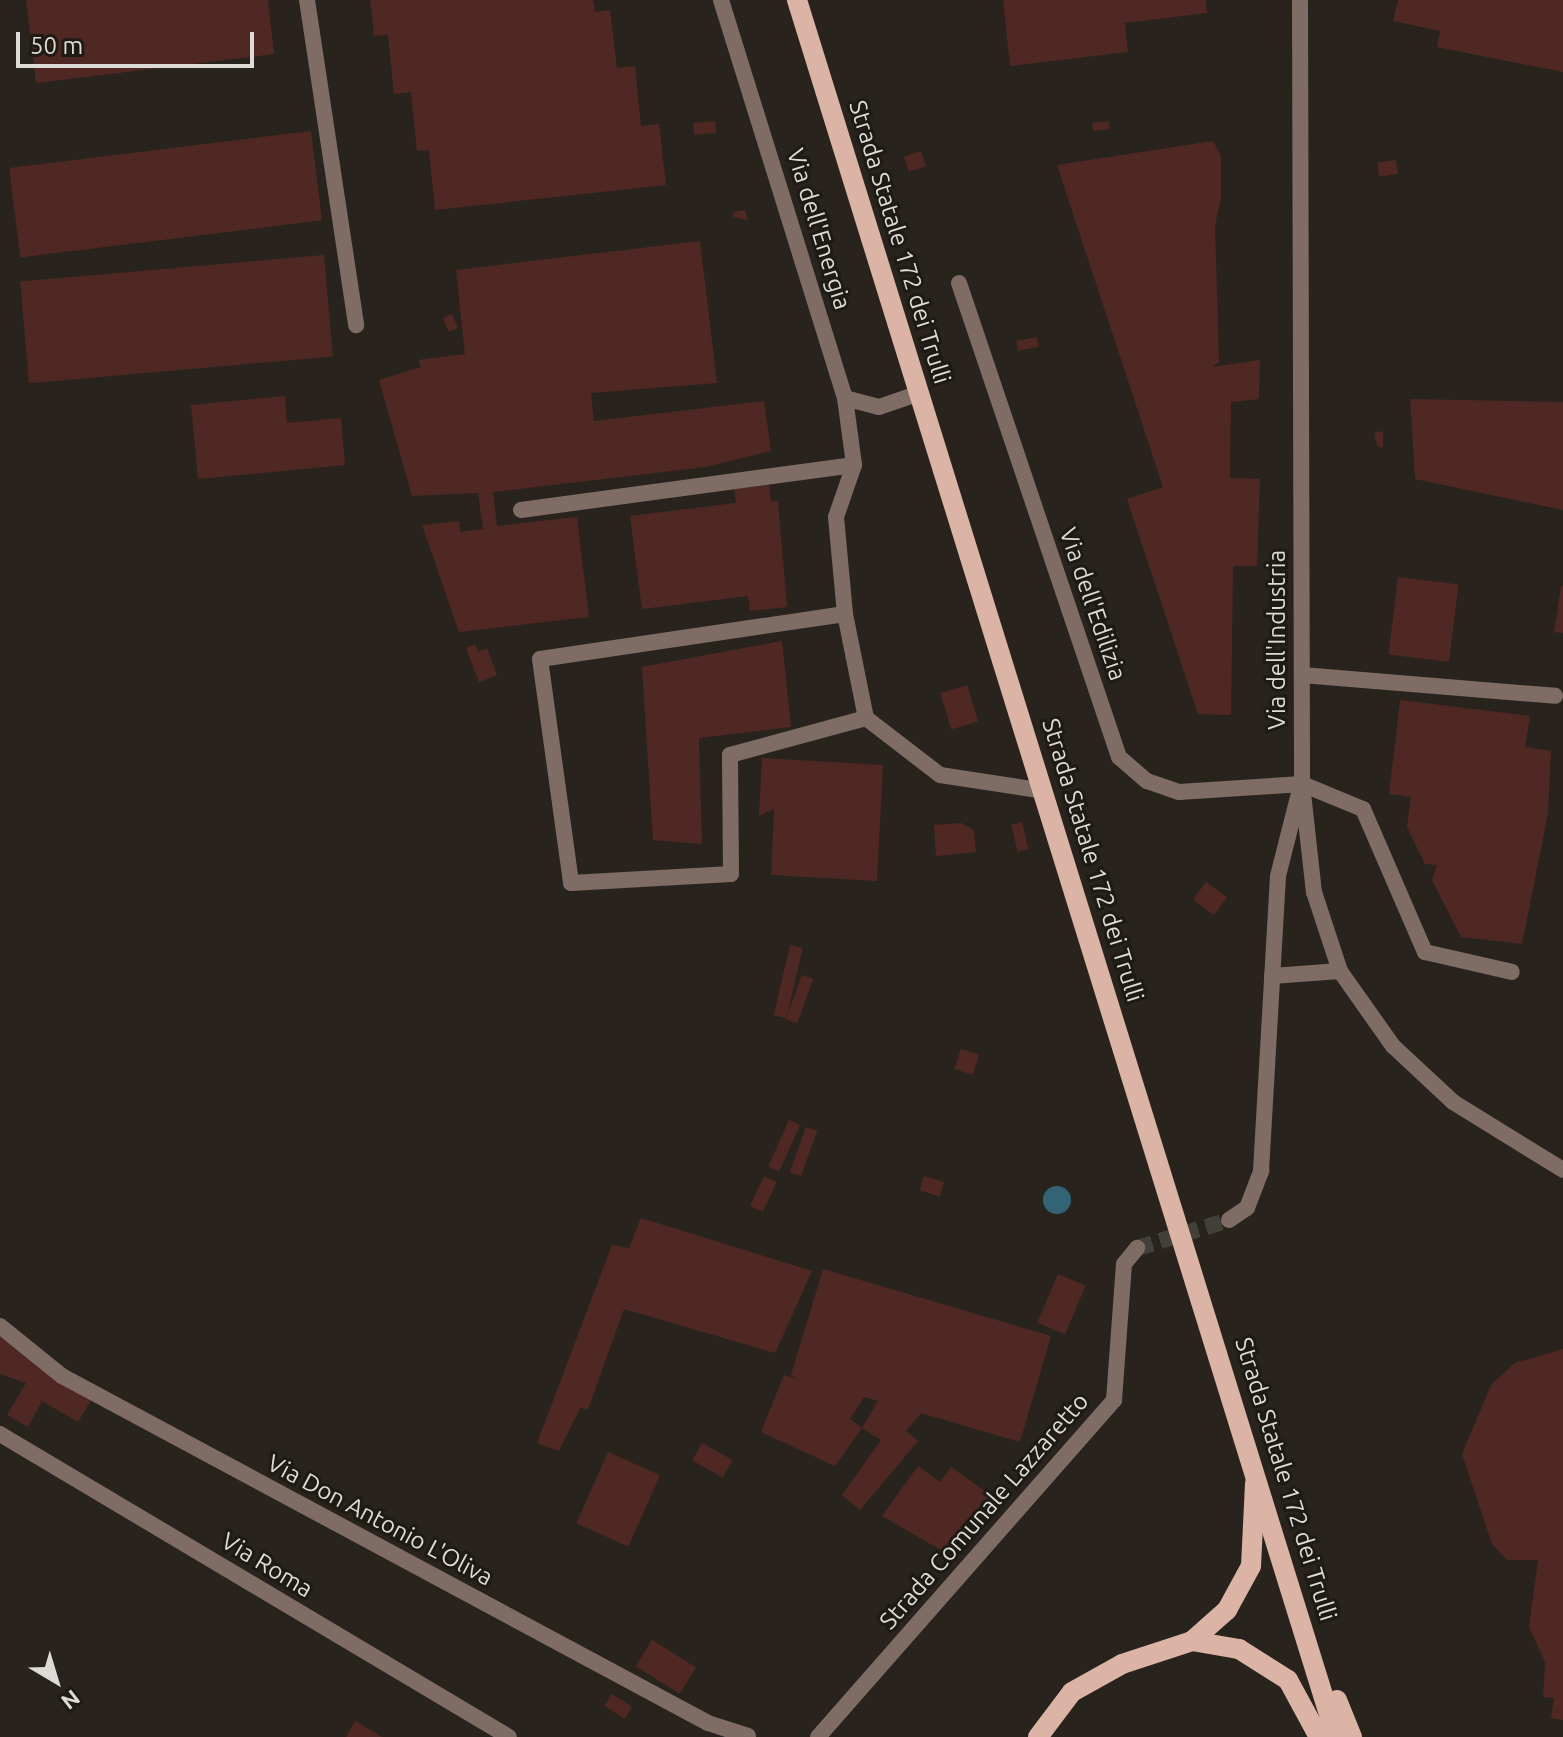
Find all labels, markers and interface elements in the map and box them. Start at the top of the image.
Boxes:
scale bar [20,16,258,66]
text: 50 m [30,32,83,59]
street label: Strada Statale 172 dei Trulli [843,97,957,387]
street label: Via dell'Energia [781,145,857,313]
street label: Via dell'Edilizia [1053,524,1133,684]
street label: Via dell'Industria [1263,550,1291,730]
street label: Strada Statale 172 dei Trulli [1036,715,1150,1005]
street label: Strada Statale 172 dei Trulli [1229,1334,1343,1624]
street label: Strada Comunale Lazzaretto [874,1387,1094,1635]
street label: Via Don Antonio L'Oliva [262,1448,498,1592]
street label: Via Roma [216,1526,318,1604]
north arrow [16,1641,96,1721]
text: N [57,1685,85,1715]

